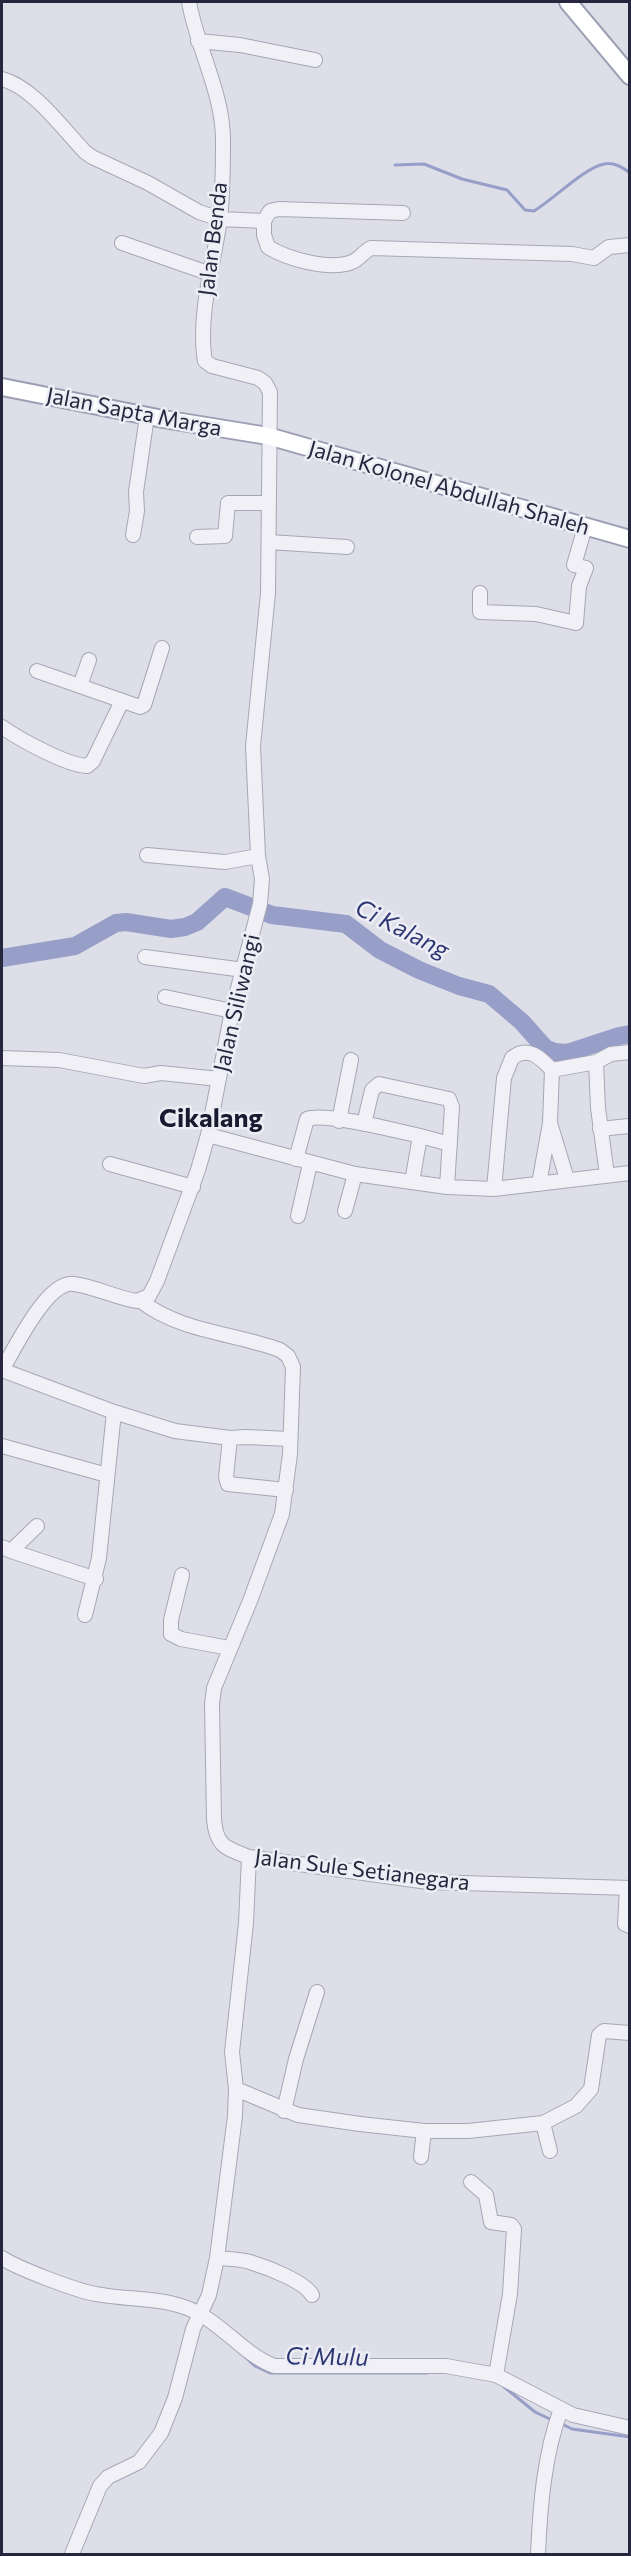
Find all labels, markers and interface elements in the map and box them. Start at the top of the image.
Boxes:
street label: Jalan Benda [193,181,233,297]
street label: Jalan Sapta Marga [44,382,224,442]
street label: Jalan Kolonel Abdullah Shaleh [305,435,593,541]
water label: Ci Kalang [350,893,454,965]
street label: Jalan Siliwangi [208,931,266,1075]
district label: Cikalang [159,1102,263,1134]
street label: Jalan Sule Setianegara [253,1844,471,1896]
water label: Ci Mulu [285,2342,369,2372]

